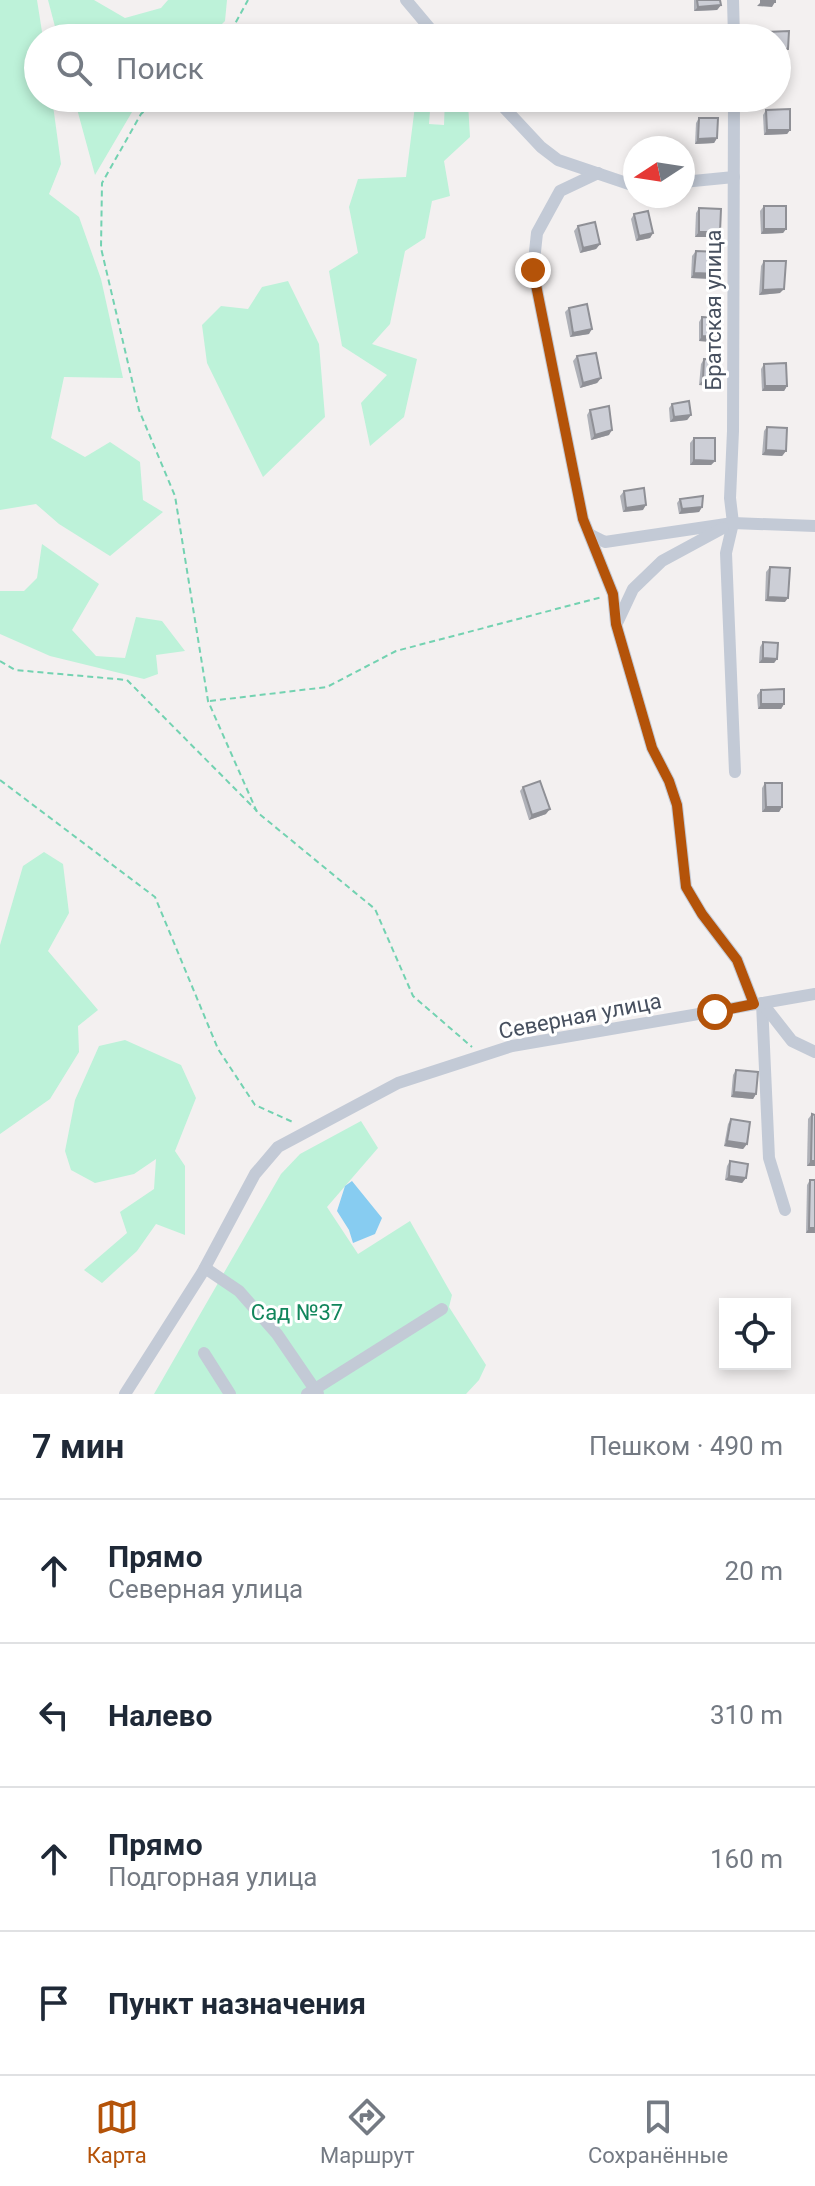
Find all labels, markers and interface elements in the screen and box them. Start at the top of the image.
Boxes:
search box [24,24,791,112]
icon: search [52,46,96,90]
text: Поиск [116,51,204,86]
north arrow [623,136,695,208]
street label: Братская улица [701,229,726,391]
route end [515,252,551,288]
street label: Северная улица [497,988,663,1044]
route start [697,994,733,1030]
map controls [719,1298,791,1370]
button: locate [719,1298,791,1370]
park label: Сад №37 [251,1300,343,1325]
text: 7 мин [32,1426,124,1466]
text: Пешком · 490 m [589,1431,783,1461]
text: Прямо [108,1539,203,1574]
icon: ahead [32,1549,76,1593]
text: 20 m [725,1556,783,1586]
text: Северная улица [108,1574,303,1604]
icon: left [32,1693,76,1737]
text: Налево [108,1698,212,1733]
text: 310 m [710,1700,783,1730]
text: Прямо [108,1827,203,1862]
icon: ahead [32,1837,76,1881]
text: 160 m [710,1844,783,1874]
text: Подгорная улица [108,1862,317,1892]
icon: arrive [32,1981,76,2025]
text: Пункт назначения [108,1986,366,2021]
tab: Карта [87,2095,147,2168]
tab: Маршрут [320,2095,415,2168]
tab: Сохранённые [588,2095,728,2168]

